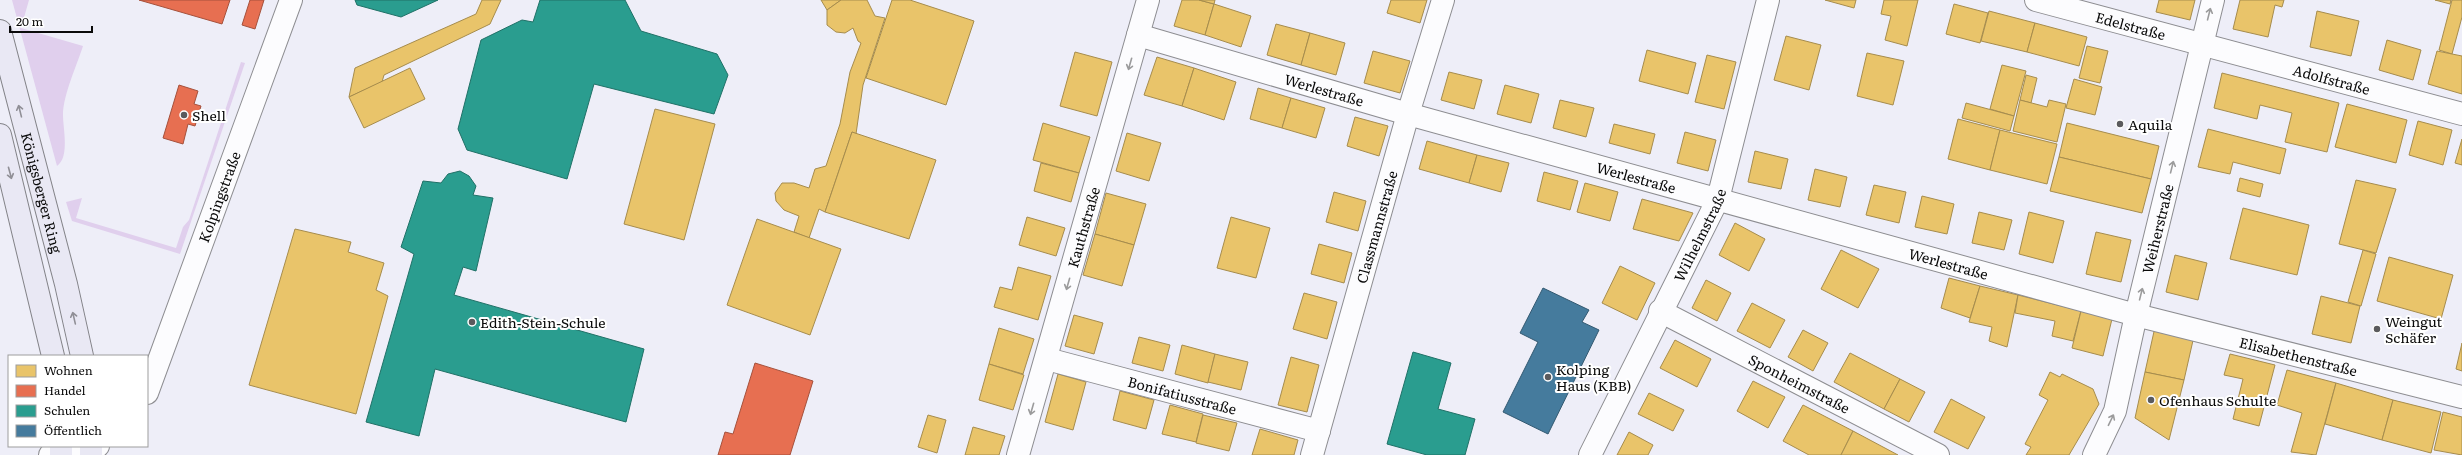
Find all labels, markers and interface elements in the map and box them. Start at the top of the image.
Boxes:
street label: Edelstraße [2093,6,2168,44]
scale bar [10,8,92,34]
one-way arrow [2206,8,2213,21]
text: 20 m [16,12,43,30]
one-way arrow [1126,58,1133,71]
street label: Adolfstraße [2291,59,2372,99]
street label: Werlestraße [1282,68,1366,111]
one-way arrow [16,104,24,117]
place label: Shell [192,105,226,125]
marker: Shell [179,110,189,120]
place label: Aquila [2128,114,2173,134]
marker: Aquila [2115,119,2125,129]
street label: Königsberger Ring [17,130,68,255]
street label: Kolpingstraße [193,148,245,245]
street label: Werlestraße [1594,156,1678,197]
one-way arrow [2168,161,2176,174]
one-way arrow [7,166,14,179]
street label: Classmannstraße [1351,168,1402,286]
street label: Weiherstraße [2137,182,2178,275]
street label: Kauthstraße [1062,184,1104,270]
street label: Wilhelmstraße [1668,186,1730,285]
street label: Werlestraße [1906,243,1990,284]
one-way arrow [1064,277,1071,290]
one-way arrow [2138,287,2145,300]
place label: Weingut Schäfer [2385,311,2443,347]
one-way arrow [69,312,77,325]
place label: Edith-Stein-Schule [480,312,606,332]
marker: Edith-Stein-Schule [467,317,477,327]
marker: Weingut Schäfer [2372,324,2382,334]
street label: Elisabethenstraße [2237,331,2359,380]
street label: Sponheimstraße [1745,349,1854,418]
legend [8,355,148,447]
place label: Kolping Haus (KBB) [1556,359,1631,395]
text: Wohnen [44,361,93,379]
street label: Bonifatiusstraße [1126,371,1239,419]
marker: Kolping Haus (KBB) [1543,372,1553,382]
text: Handel [44,381,86,399]
place label: Ofenhaus Schulte [2159,390,2276,410]
marker: Ofenhaus Schulte [2146,395,2156,405]
text: Schulen [44,401,90,419]
one-way arrow [1028,402,1035,415]
one-way arrow [2108,414,2115,426]
text: Öffentlich [44,421,102,439]

